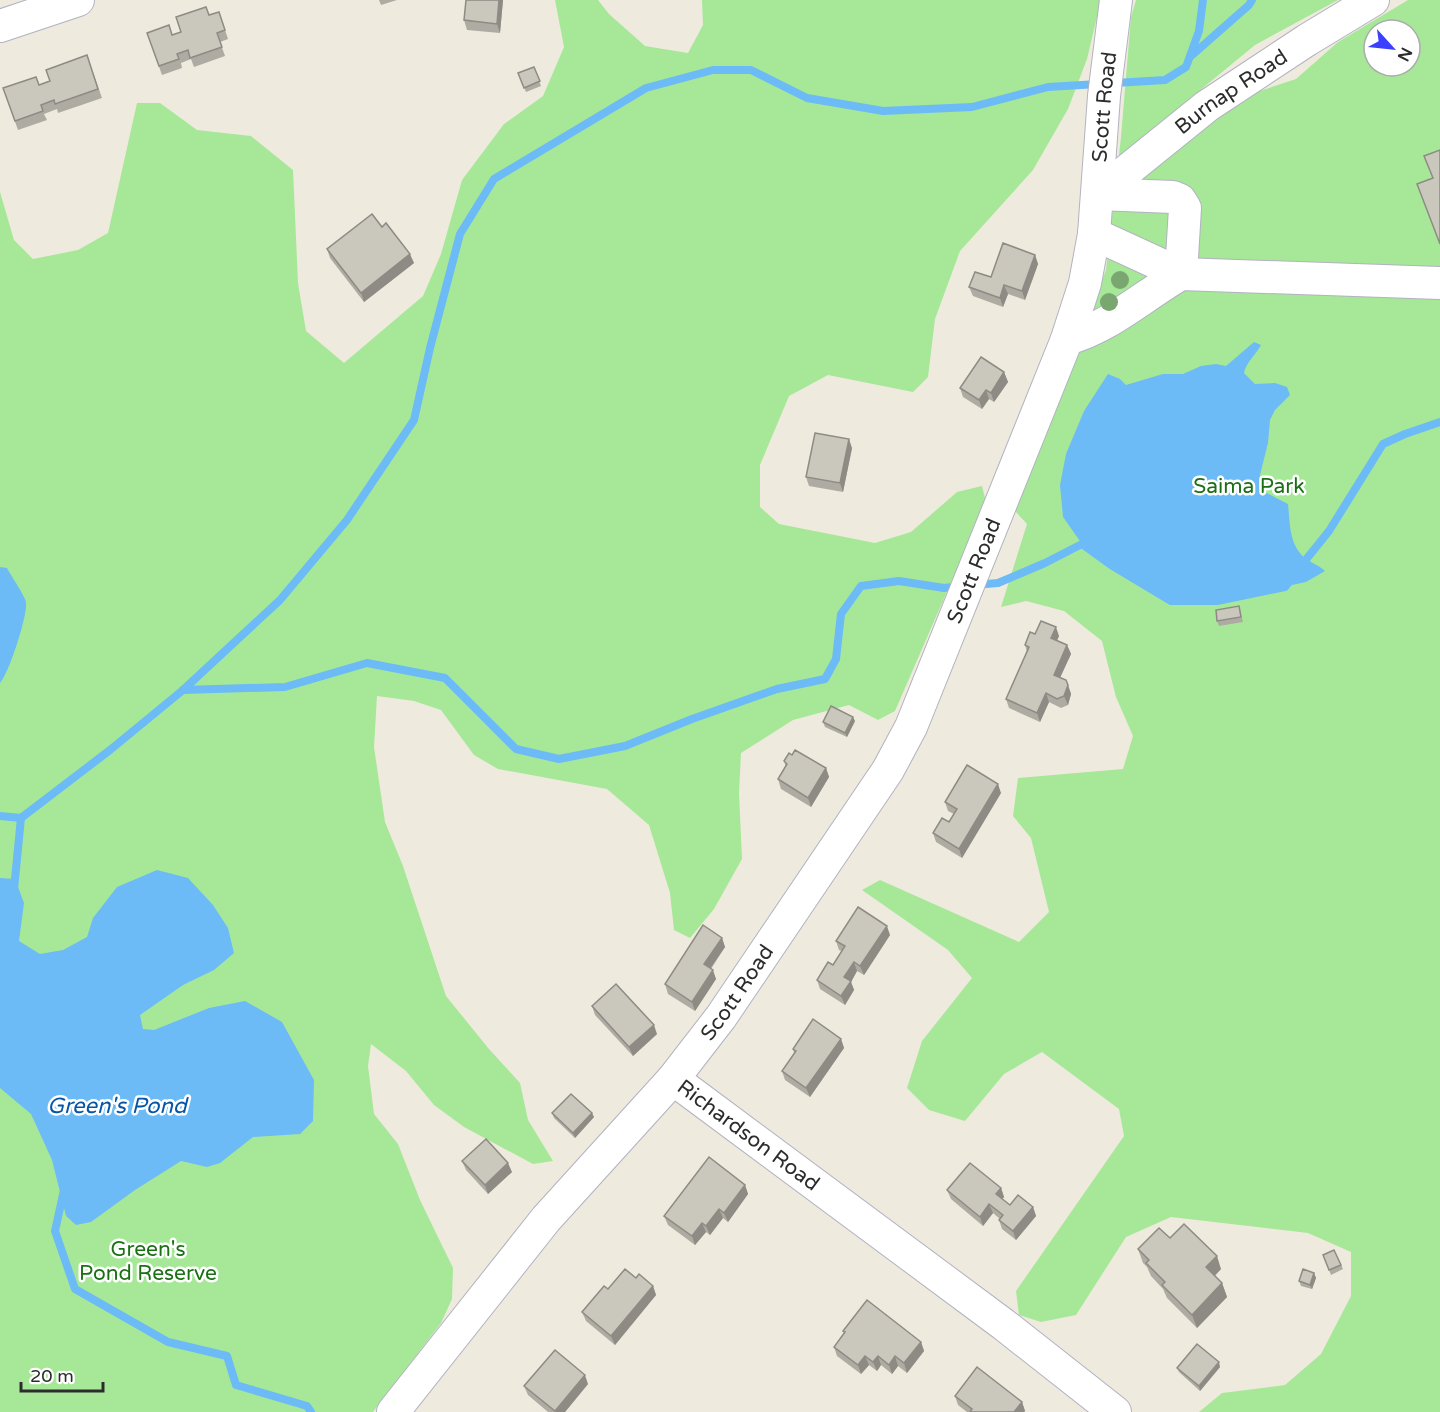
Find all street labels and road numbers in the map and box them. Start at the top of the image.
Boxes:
street label: Burnap Road [1170,44,1292,139]
street label: Scott Road [1087,50,1122,163]
street label: Scott Road [941,515,1006,627]
street label: Scott Road [695,940,779,1045]
street label: Richardson Road [672,1074,825,1196]

